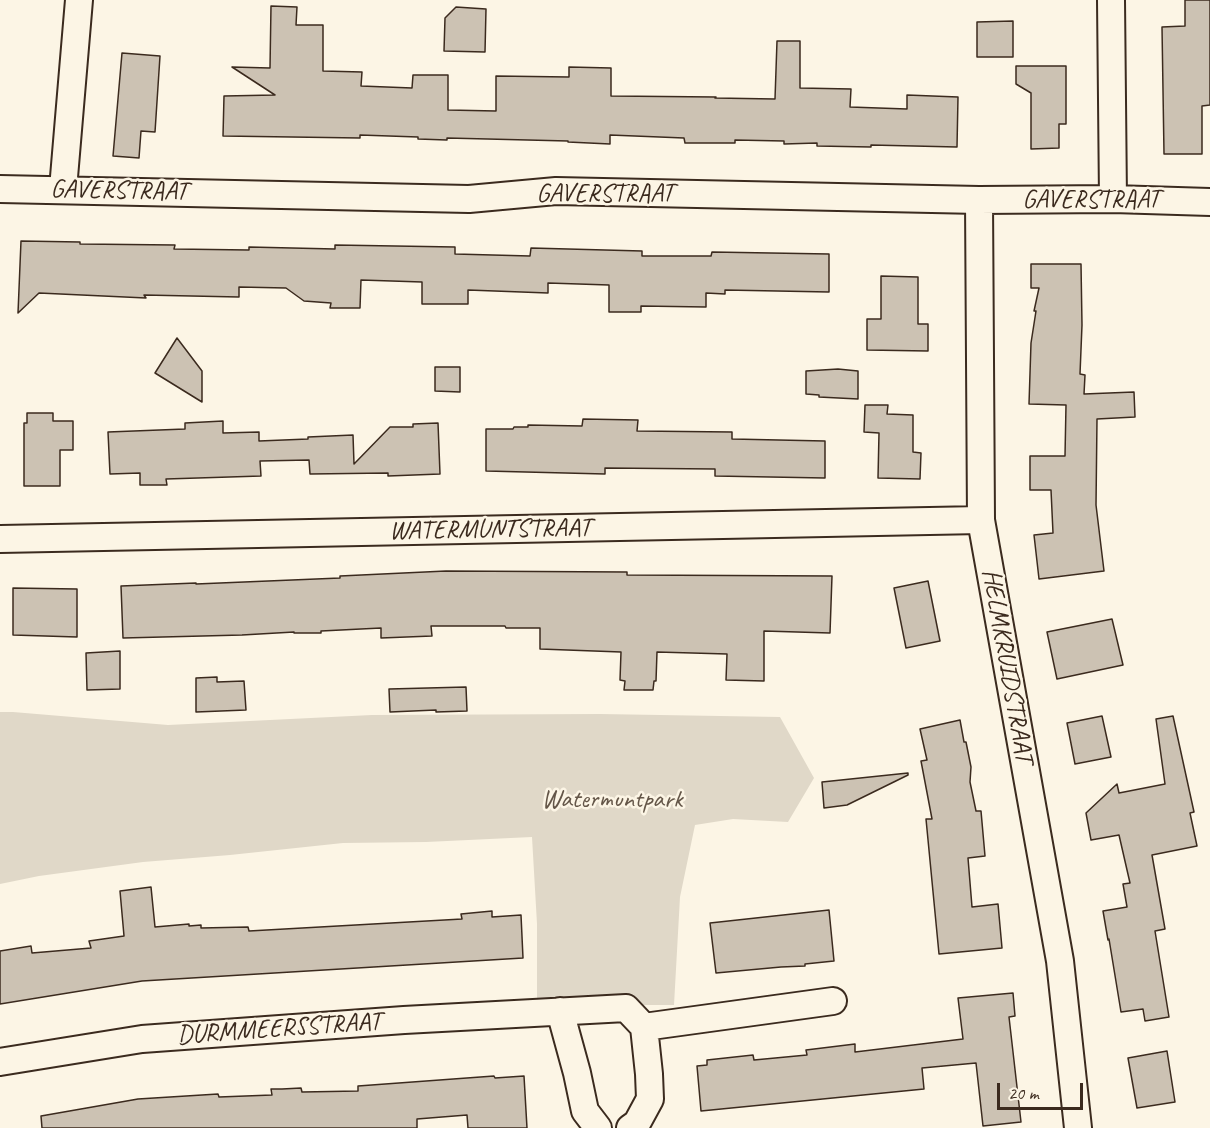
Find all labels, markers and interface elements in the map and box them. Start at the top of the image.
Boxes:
street label: GAVERSTRAAT [50,174,188,208]
street label: GAVERSTRAAT [536,178,674,210]
street label: GAVERSTRAAT [1022,184,1160,216]
street label: WATERMUNTSTRAAT [389,513,591,547]
street label: HELMKRUIDSTRAAT [975,567,1039,765]
park label: Watermuntpark [541,784,683,816]
street label: DURMMEERSSTRAAT [176,1006,382,1052]
scale bar [1000,1071,1086,1109]
text: 20 m [1008,1082,1039,1104]

